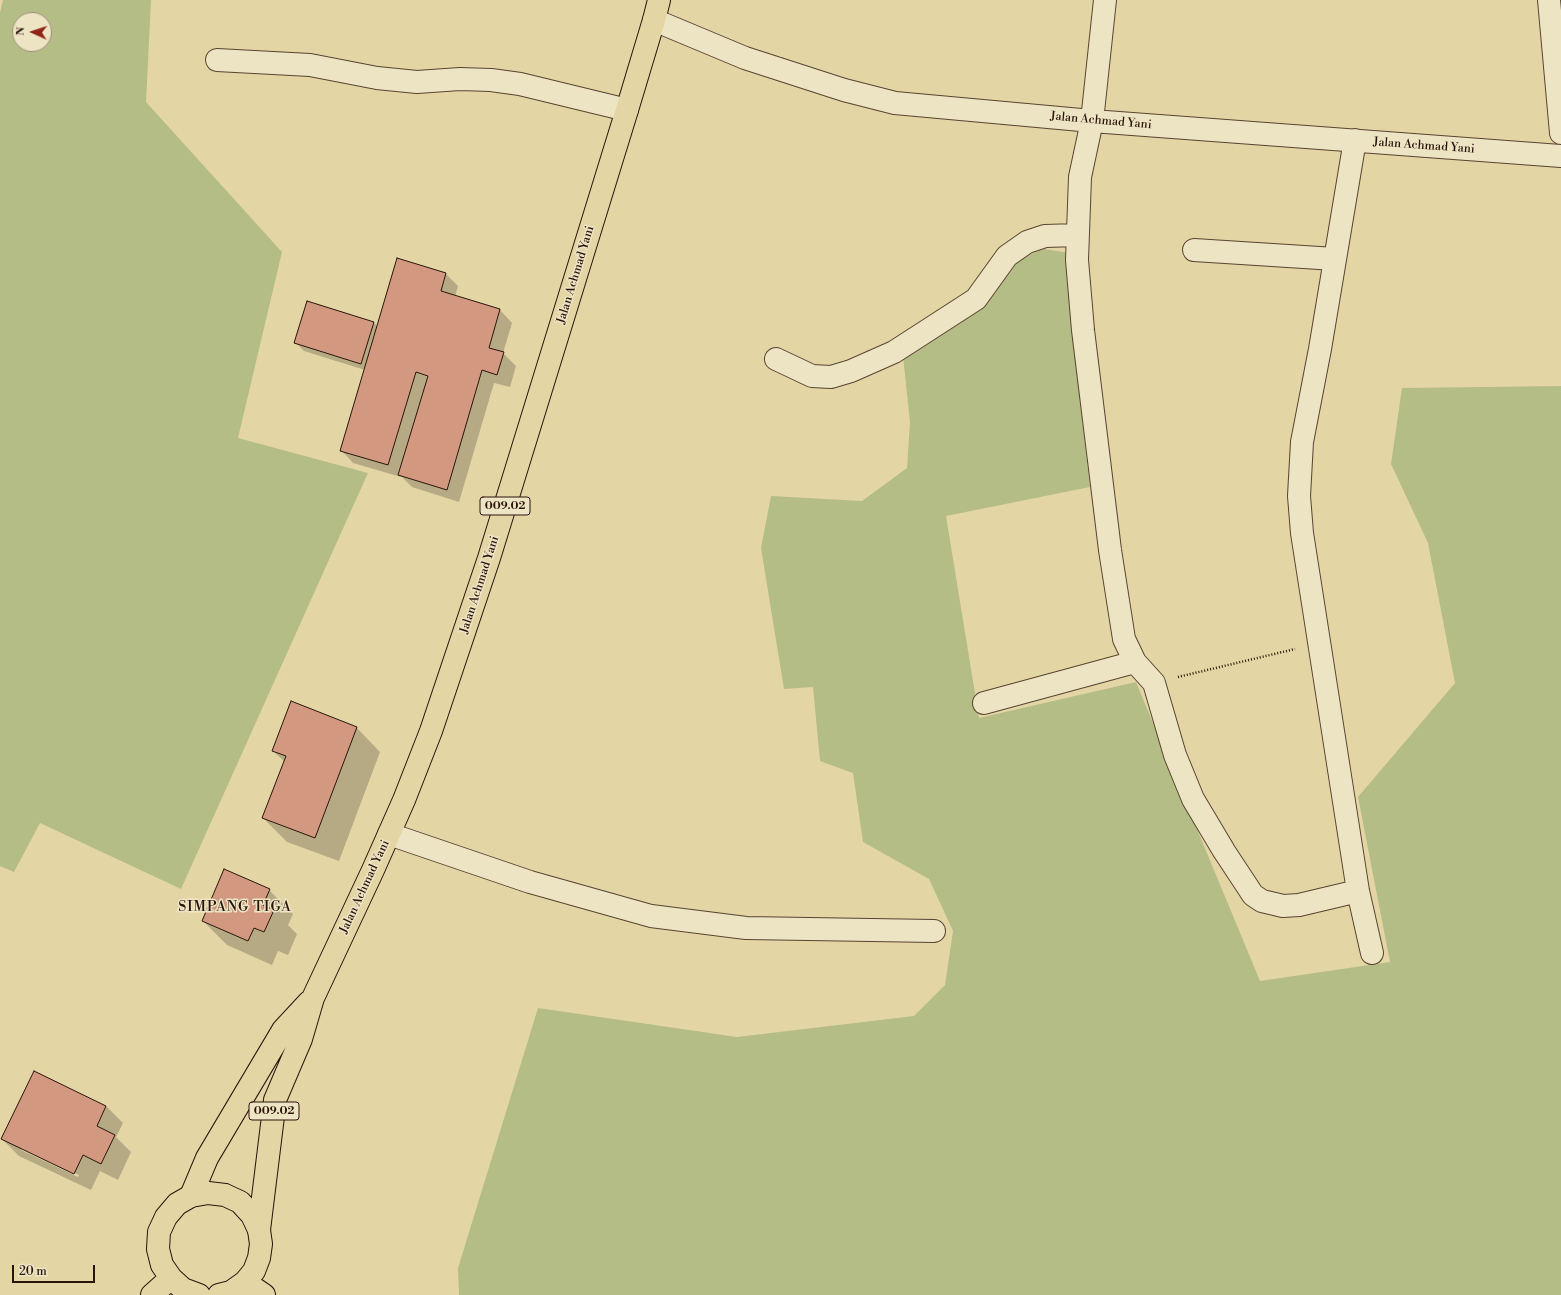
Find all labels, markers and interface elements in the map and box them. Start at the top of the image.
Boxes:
north arrow [12,12,52,52]
text: N [14,27,28,36]
street label: Jalan Achmad Yani [1050,109,1152,133]
street label: Jalan Achmad Yani [1373,135,1475,157]
street label: Jalan Achmad Yani [554,224,598,326]
road number: 009.02 [480,497,530,515]
street label: Jalan Achmad Yani [457,534,503,636]
street label: Jalan Achmad Yani [337,838,393,936]
district label: SIMPANG TIGA [178,900,292,916]
road number: 009.02 [249,1102,299,1120]
scale bar [14,1257,97,1283]
text: 20 m [19,1264,47,1279]

